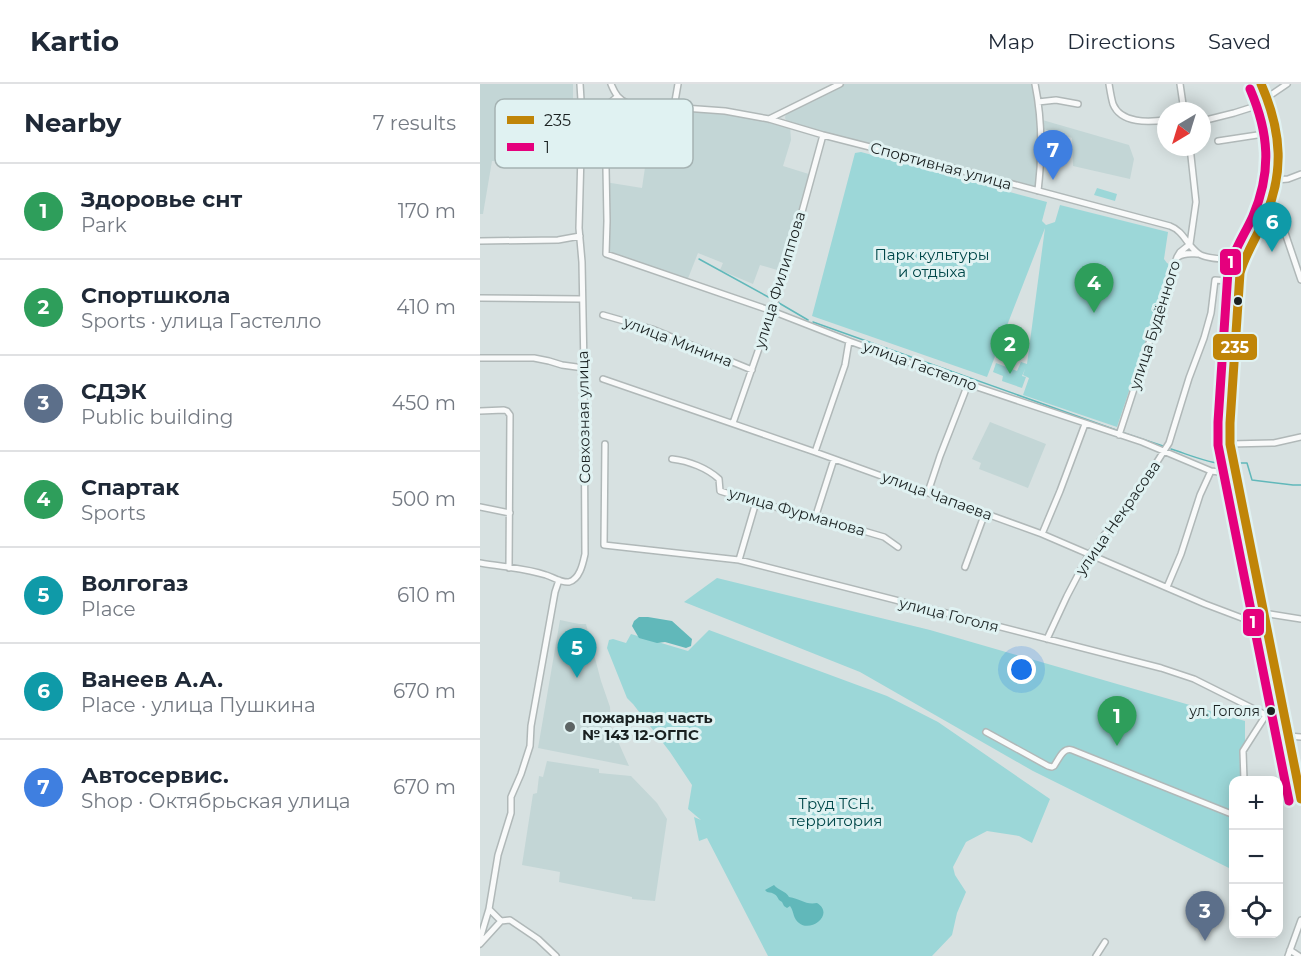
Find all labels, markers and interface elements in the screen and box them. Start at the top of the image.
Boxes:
text: Kartio [30,24,119,58]
text: Map [988,29,1034,54]
text: Directions [1067,29,1175,54]
text: Saved [1208,29,1271,54]
legend [495,99,693,168]
north arrow [1157,102,1211,156]
text: Nearby [24,107,121,139]
text: 7 results [373,111,456,135]
text: 235 [544,111,571,130]
pin: 7 [1034,130,1072,180]
street label: Спортивная улица [868,137,1014,194]
text: 1 [544,138,550,157]
text: Здоровье снт [81,186,242,213]
text: 1 [40,199,47,223]
text: 170 m [398,199,456,223]
pin: 6 [1252,202,1292,252]
street label: улица Филиппова [749,209,809,352]
text: Park [81,213,127,237]
park label: Парк культуры и отдыха [874,245,990,281]
line badge: 1 [1219,248,1242,276]
text: 1 [1228,253,1234,272]
street label: улица Будённого [1124,258,1184,393]
pin: 4 [1074,264,1114,313]
text: Спортшкола [81,282,230,309]
text: 2 [38,295,49,319]
text: 410 m [396,295,456,319]
unlabelled marker [1232,295,1244,307]
text: Sports · улица Гастелло [81,309,322,333]
street label: улица Минина [620,312,735,371]
pin: 2 [990,324,1030,374]
line badge: 235 [1212,333,1258,361]
street label: улица Гастелло [859,336,980,395]
text: 235 [1221,338,1250,357]
street label: Совхозная улица [573,350,594,484]
text: СДЭК [81,378,147,405]
text: 3 [38,391,49,415]
text: 450 m [392,391,456,415]
text: Public building [81,405,234,429]
street label: улица Некрасова [1070,457,1164,580]
street label: улица Чапаева [878,466,995,524]
text: Спартак [81,474,179,501]
street label: улица Фурманова [726,483,868,540]
text: 4 [37,487,50,511]
text: 500 m [392,487,456,511]
text: Sports [81,501,146,525]
text: Волгогаз [81,570,188,597]
text: 5 [38,583,49,607]
text: 610 m [397,583,456,607]
street label: улица Гоголя [896,593,1001,636]
text: Place [81,597,136,621]
line badge: 1 [1242,608,1265,637]
text: 1 [1250,613,1256,632]
pin: 5 [558,628,596,678]
your location [1007,655,1036,684]
text: Ванеев А.А. [81,666,223,693]
text: 6 [37,679,50,703]
text: 670 m [393,679,456,703]
text: Place · улица Пушкина [81,693,316,717]
pin: 1 [1098,696,1136,746]
place label: ул. Гоголя [1188,702,1260,720]
marker: ул. Гоголя [1265,705,1277,717]
place label: пожарная часть № 143 12-ОГПС [582,708,713,744]
marker: пожарная часть № 143 12-ОГПС [563,720,577,734]
text: Автосервис. [81,762,229,789]
text: 7 [37,775,50,799]
text: 670 m [393,775,456,799]
map controls [1229,776,1283,938]
button: + [1229,776,1283,830]
text: Shop · Октябрьская улица [81,789,351,813]
park label: Труд ТСН. территория [790,794,882,830]
button: − [1229,830,1283,884]
button: locate [1229,884,1283,938]
pin: 3 [1186,892,1224,941]

